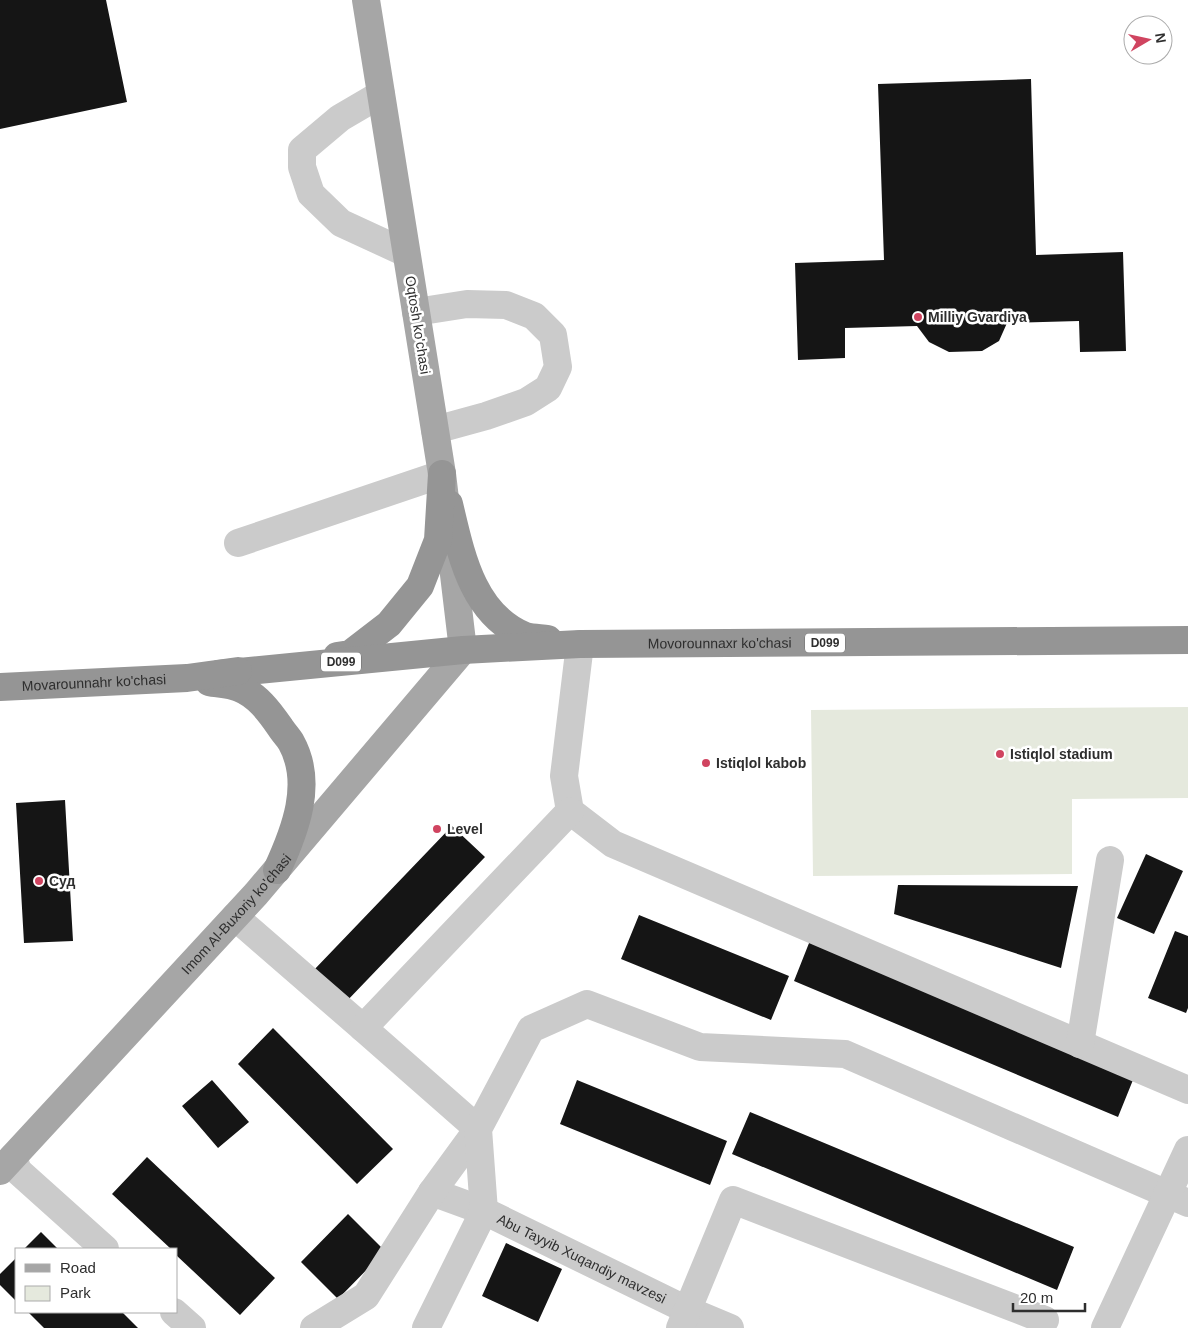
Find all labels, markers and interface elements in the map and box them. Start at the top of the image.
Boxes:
north arrow [1123,15,1173,65]
text: N [1152,32,1170,44]
street label: Oqtosh ko'chasi [402,275,434,375]
place label: Milliy Gvardiya [928,309,1027,325]
marker: Milliy Gvardiya [912,311,924,323]
road number: D099 [805,634,845,652]
street label: Movorounnaxr ko'chasi [648,635,792,652]
road number: D099 [321,652,361,672]
street label: Movarounnahr ko'chasi [21,671,166,694]
place label: Istiqlol stadium [1010,746,1113,762]
marker: Istiqlol stadium [994,748,1006,760]
place label: Istiqlol kabob [716,755,806,771]
marker: Istiqlol kabob [700,757,712,769]
place label: Level [447,821,483,837]
marker: Level [431,823,443,835]
street label: Imom Al-Buxoriy ko'chasi [178,851,294,977]
place label: Суд [49,873,76,889]
marker: Суд [33,875,45,887]
street label: Abu Tayyib Xuqandiy mavzesi [495,1211,669,1307]
legend [15,1248,178,1313]
text: Road [60,1259,96,1276]
scale bar [1013,1280,1086,1312]
text: Park [60,1284,91,1301]
text: 20 m [1020,1289,1053,1306]

